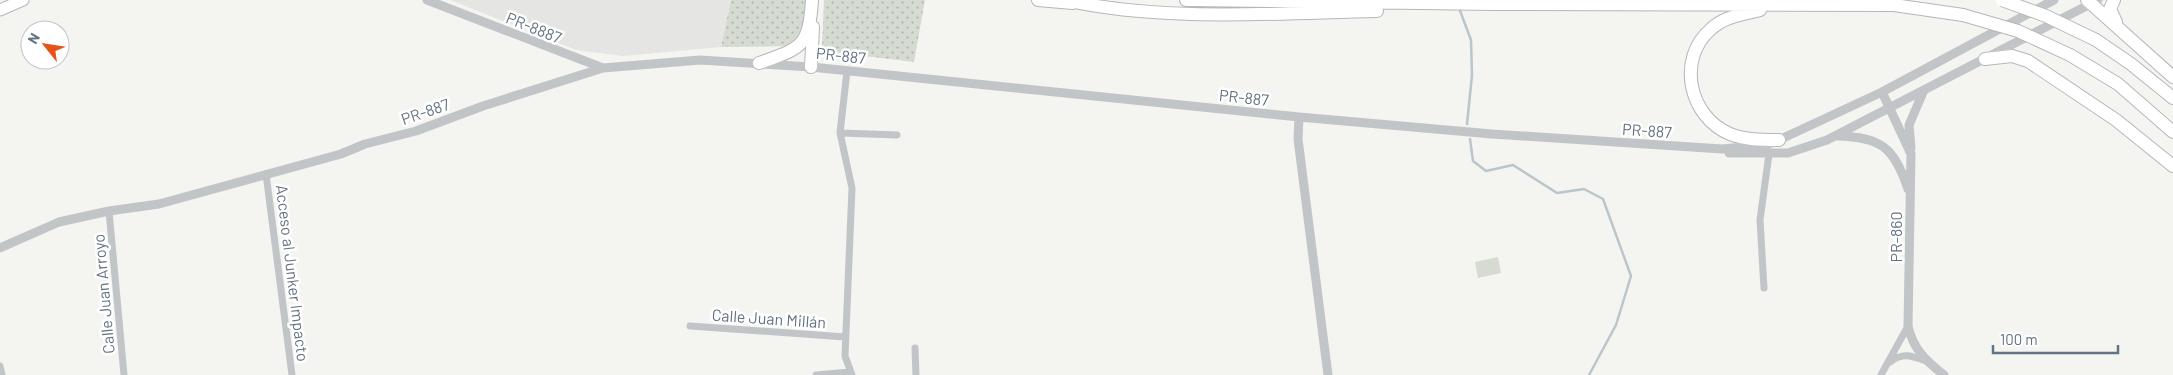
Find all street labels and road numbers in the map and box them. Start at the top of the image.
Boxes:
street label: PR-8887 [504,7,565,47]
street label: PR-887 [815,43,867,67]
street label: PR-887 [1218,85,1270,109]
street label: PR-887 [398,94,452,128]
street label: PR-887 [1622,119,1673,141]
street label: Acceso al Junker Impacto [273,184,313,362]
street label: PR-860 [1886,211,1905,263]
street label: Calle Juan Arroyo [88,233,118,355]
street label: Calle Juan Millán [711,305,827,331]

